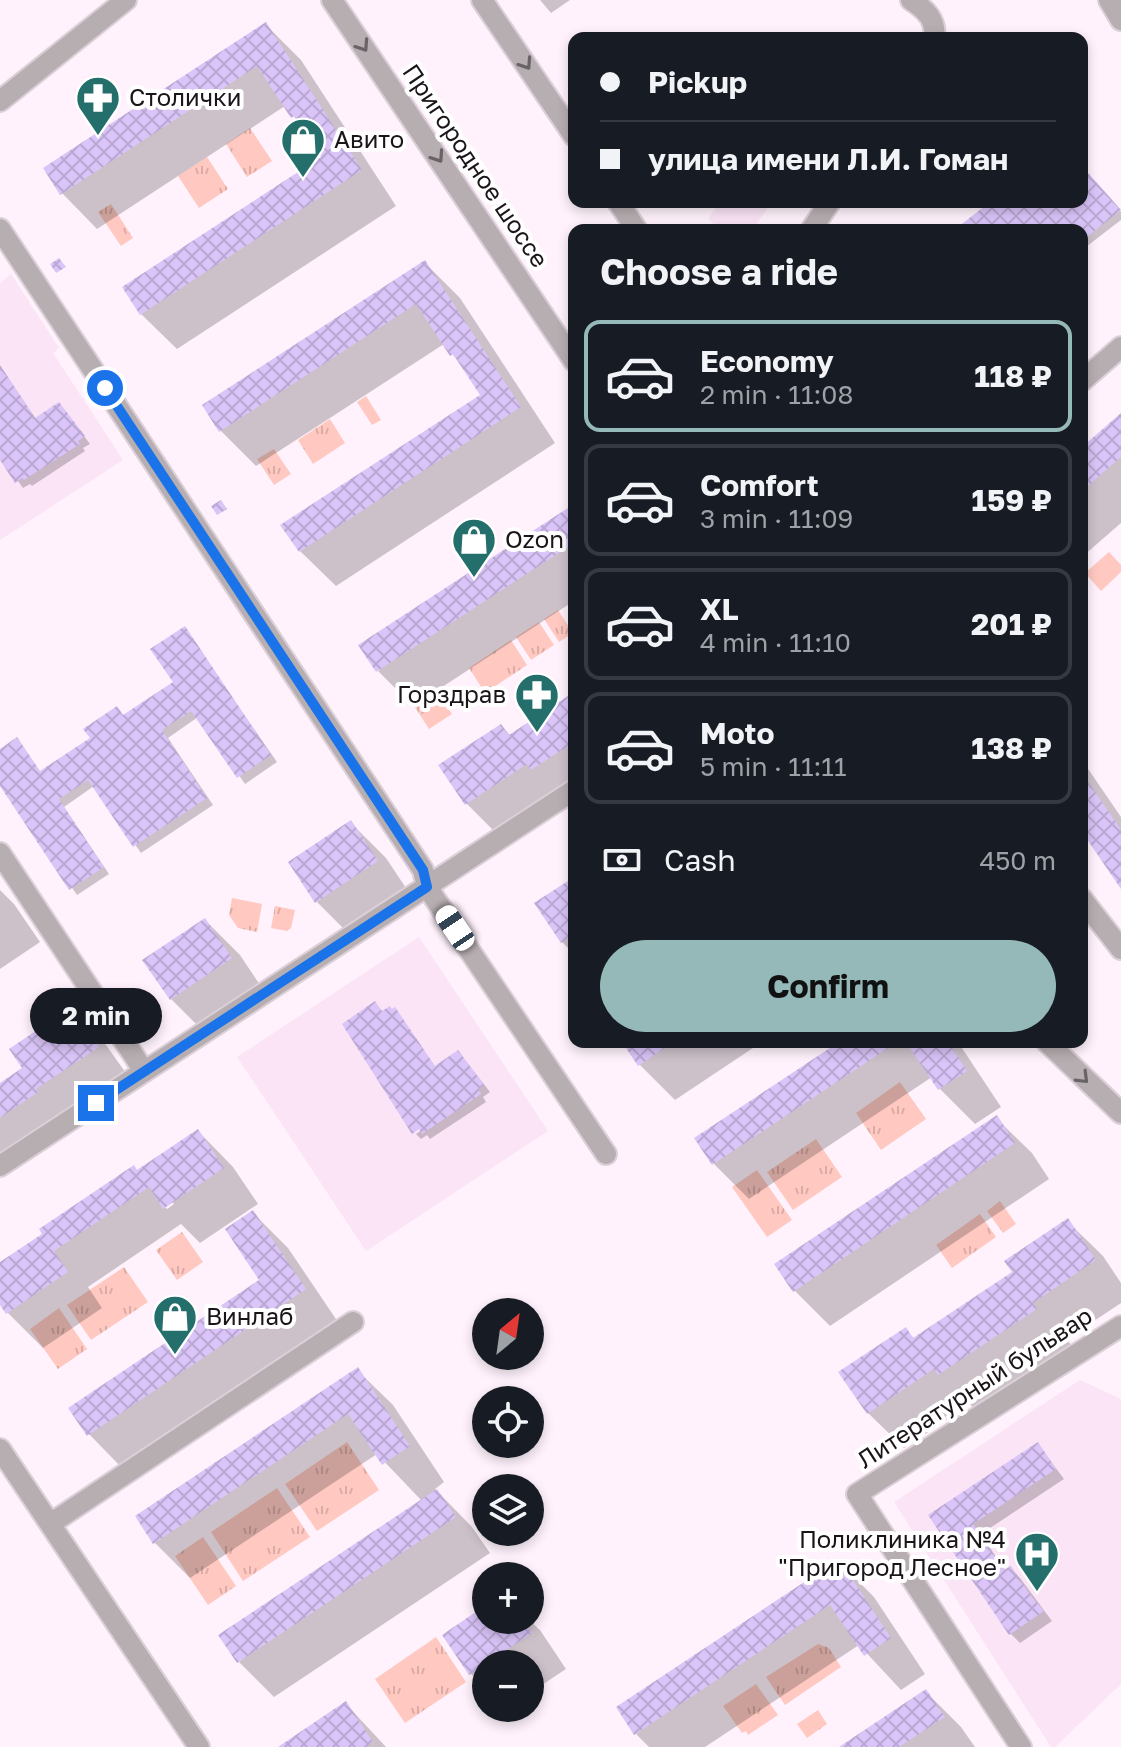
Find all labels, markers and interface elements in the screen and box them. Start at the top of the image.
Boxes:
one-way arrow [353,37,368,52]
one-way arrow [516,56,531,70]
street label: Пригородное шоссе [397,58,555,272]
text: Pickup [648,64,747,100]
pharmacy icon: Столички [74,74,122,137]
place label: Столички [129,82,241,111]
shop icon: Авито [279,116,327,179]
place label: Авито [334,124,404,153]
text: улица имени Л.И. Гоман [648,141,1008,177]
one-way arrow [428,148,443,163]
text: Choose a ride [600,250,838,293]
icon: car [604,340,676,412]
text: Economy [700,343,834,379]
text: 118 ₽ [974,358,1052,394]
route start [87,370,123,406]
text: 2 min · 11:08 [700,379,853,410]
icon: car [604,464,676,536]
text: Comfort [700,467,819,503]
text: 159 ₽ [971,482,1052,518]
text: 3 min · 11:09 [700,503,853,534]
shop icon: Ozon [450,516,498,579]
place label: Ozon [505,524,564,553]
icon: car [604,588,676,660]
text: XL [700,591,739,627]
text: 201 ₽ [971,606,1052,642]
text: 4 min · 11:10 [700,627,851,658]
pharmacy icon: Горздрав [513,671,561,734]
place label: Горздрав [397,679,506,708]
icon: car [604,712,676,784]
text: Moto [700,715,775,751]
text: 138 ₽ [971,730,1052,766]
text: 5 min · 11:11 [700,751,847,782]
icon: cash [600,838,644,882]
text: Cash [664,842,736,878]
text: 450 m [979,845,1056,876]
car [432,901,478,955]
button: Confirm [600,940,1056,1032]
callout: 2 min [30,987,162,1043]
text: 2 min [62,1000,130,1031]
one-way arrow [1074,1069,1088,1084]
route end [78,1085,114,1121]
shop icon: Винлаб [151,1293,199,1356]
north arrow [472,1298,544,1370]
map controls [472,1298,544,1722]
street label: Литературный бульвар [851,1300,1097,1473]
place label: Винлаб [206,1301,293,1330]
button: locate [472,1386,544,1458]
button: layers [472,1474,544,1546]
place label: Поликлиника №4 "Пригород Лесное" [778,1524,1006,1581]
hospital icon: Поликлиника №4 "Пригород Лесное" [1013,1530,1061,1593]
button: + [472,1562,544,1634]
button: − [472,1650,544,1722]

